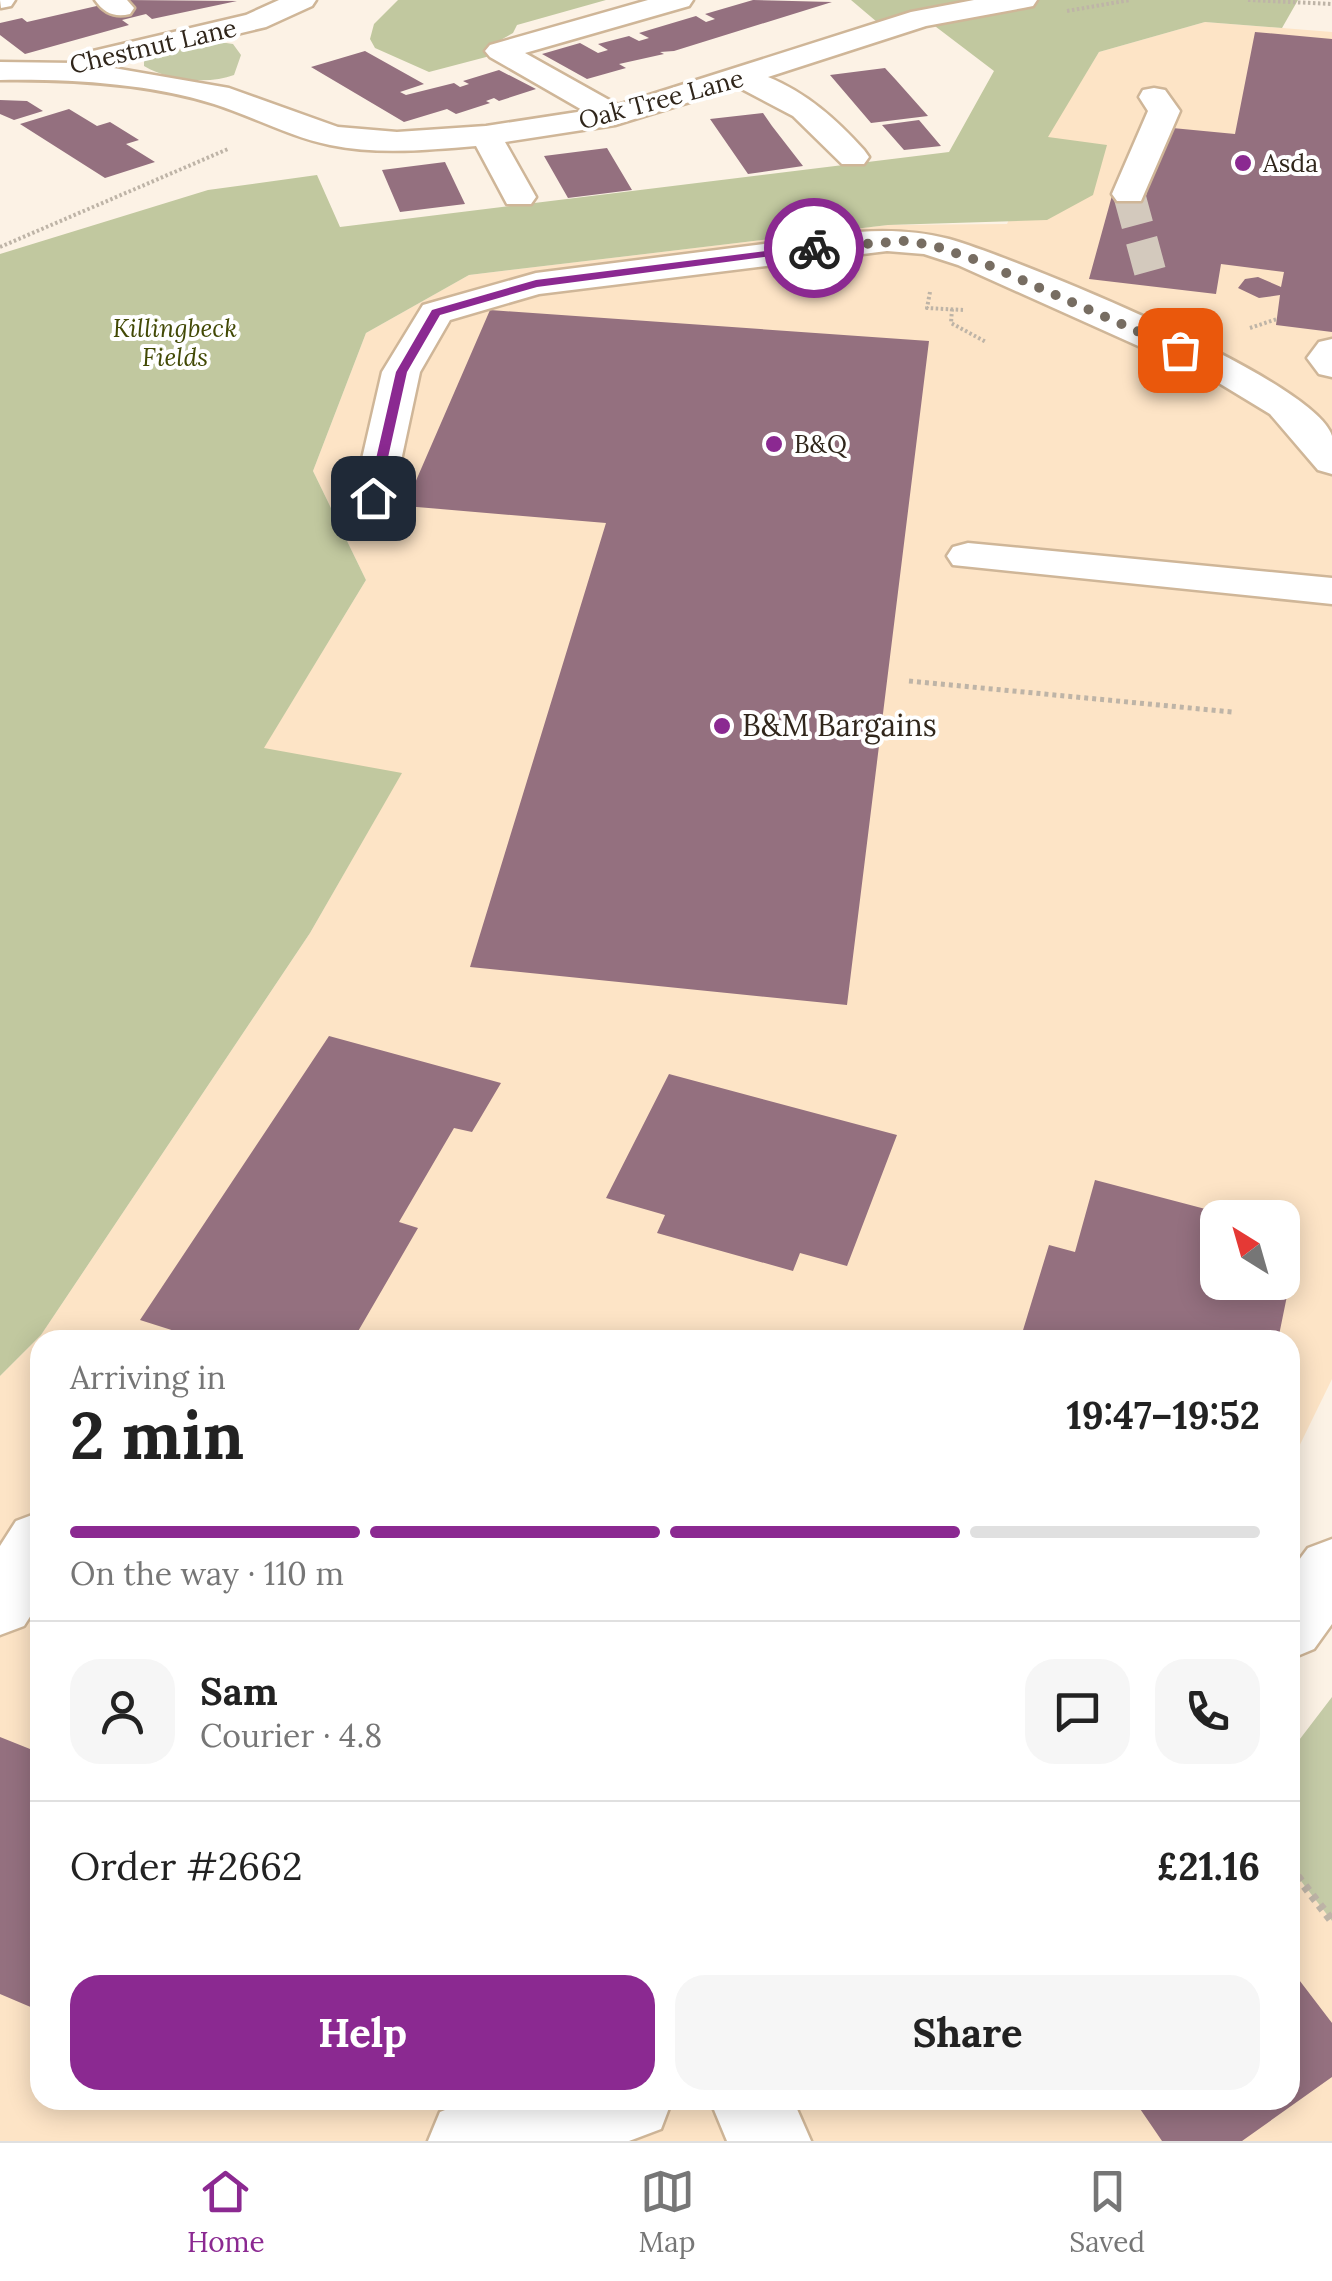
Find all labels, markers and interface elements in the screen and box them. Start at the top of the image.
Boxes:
street label: Chestnut Lane [66,11,240,81]
street label: Oak Tree Lane [575,62,747,136]
place label: Asda [1262,147,1318,179]
marker: Asda [1232,152,1254,174]
courier [764,198,864,298]
icon: bike [787,221,842,276]
pin [1138,308,1223,393]
park label: Killingbeck Fields [113,312,237,373]
icon: bag [1153,323,1208,378]
place label: B&Q [794,428,847,460]
marker: B&Q [763,433,785,455]
pin [331,456,416,541]
icon: home [346,471,401,526]
place label: B&M Bargains [742,706,937,745]
marker: B&M Bargains [711,715,733,737]
north arrow [1200,1200,1300,1300]
map controls [1200,1200,1300,1300]
text: Arriving in [70,1357,226,1398]
text: 19:47–19:52 [1066,1391,1260,1439]
text: 2 min [70,1394,244,1477]
text: On the way · 110 m [70,1553,344,1594]
button: person [70,1659,175,1764]
button: chat [1025,1659,1130,1764]
button: phone [1155,1659,1260,1764]
text: Sam [200,1667,278,1715]
text: Courier · 4.8 [200,1715,382,1756]
text: Order #2662 [70,1842,302,1890]
text: £21.16 [1156,1842,1260,1890]
button: Help [70,1975,655,2090]
button: Share [675,1975,1260,2090]
tab: Home [187,2164,265,2260]
tab: Map [639,2164,695,2260]
tab: Saved [1069,2164,1145,2260]

